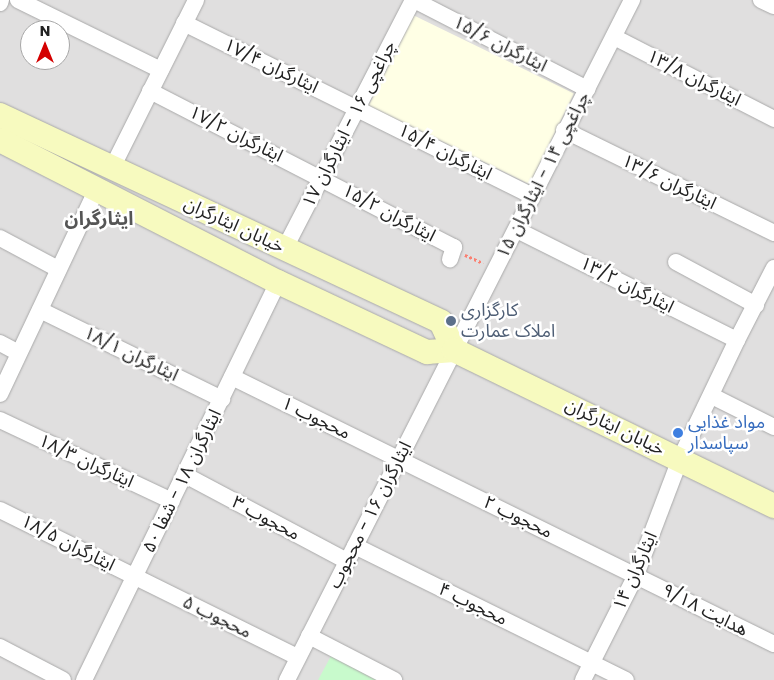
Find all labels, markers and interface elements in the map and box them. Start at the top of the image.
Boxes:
street label: ایثارگران ۱۵/۶ [449,11,551,77]
north arrow [20,20,70,70]
text: N [40,21,50,41]
street label: ایثارگران ۱۷/۴ [220,34,322,98]
street label: چراغچی ۱۶ - ایثارگران ۱۷ [298,37,400,211]
street label: ایثارگران ۱۳/۸ [643,45,745,111]
street label: چراغچی ۱۴ - ایثارگران ۱۵ [492,88,594,262]
street label: ایثارگران ۱۷/۲ [185,101,287,167]
street label: ایثارگران ۱۵/۴ [394,119,496,185]
street label: ایثارگران ۱۳/۶ [618,150,720,214]
street label: ایثارگران ۱۵/۲ [339,179,439,247]
street label: خیابان ایثارگران [181,192,287,258]
district label: ایثارگران [65,208,133,230]
street label: ایثارگران ۱۳/۲ [576,252,678,318]
place label: کارگزاری املاک عمارت [461,300,555,342]
marker: کارگزاری املاک عمارت [445,315,457,327]
street label: ایثارگران ۱۸/۱ [80,322,182,386]
street label: محجوب ۱ [278,392,354,444]
street label: خیابان ایثارگران [562,394,668,460]
street label: ایثارگران ۱۸ - شفا ۵۰ [138,406,226,556]
place label: مواد غذایی سپاسدار [688,412,765,454]
marker: مواد غذایی سپاسدار [672,427,684,439]
street label: ایثارگران ۱۸/۳ [35,430,137,492]
street label: ایثارگران ۱۶ - محجوب [324,438,416,592]
street label: محجوب ۳ [228,491,304,545]
street label: محجوب ۲ [480,491,556,543]
street label: ایثارگران ۱۸/۵ [17,510,119,576]
street label: ایثارگران ۱۴ [608,528,662,614]
street label: محجوب ۴ [435,578,511,630]
street label: هدایت ۹/۱۸ [658,579,752,641]
street label: محجوب ۵ [179,591,255,643]

